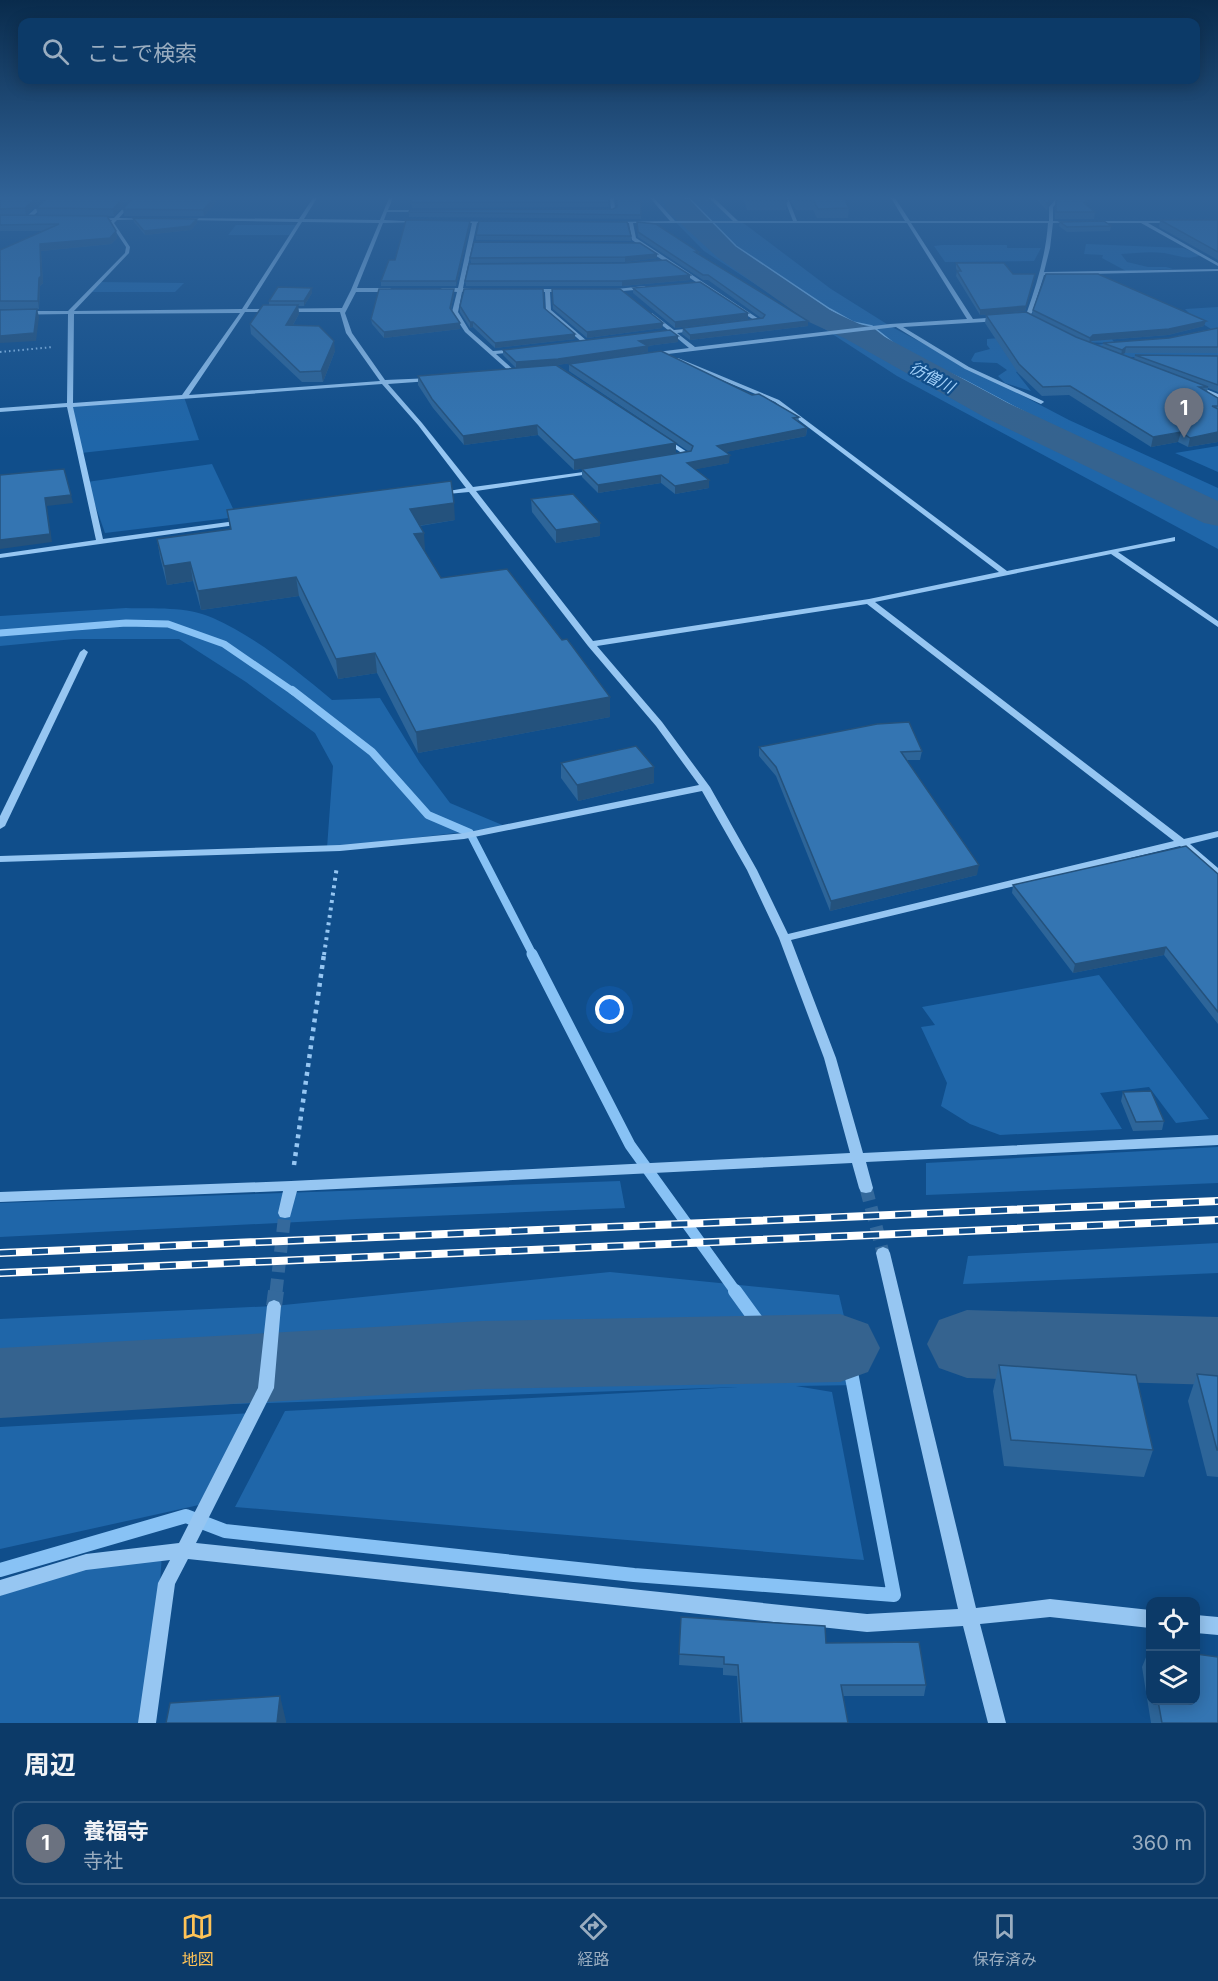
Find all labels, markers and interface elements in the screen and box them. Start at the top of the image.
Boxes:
search box [18,18,1200,84]
icon: search [39,35,72,68]
text: ここで検索 [87,40,197,66]
water label: 彷僧川 [906,357,960,398]
pin: 1 [1164,388,1204,438]
your location [595,995,624,1024]
map controls [1146,1597,1200,1705]
button: locate [1146,1597,1200,1651]
button: layers [1146,1651,1200,1705]
text: 周辺 [24,1749,76,1780]
text: 養福寺 [83,1818,149,1844]
text: 1 [41,1831,50,1855]
text: 360 m [1131,1831,1192,1855]
text: 寺社 [83,1849,123,1873]
tab: 地図 [181,1910,214,1970]
tab: 経路 [577,1910,610,1970]
tab: 保存済み [973,1910,1037,1970]

